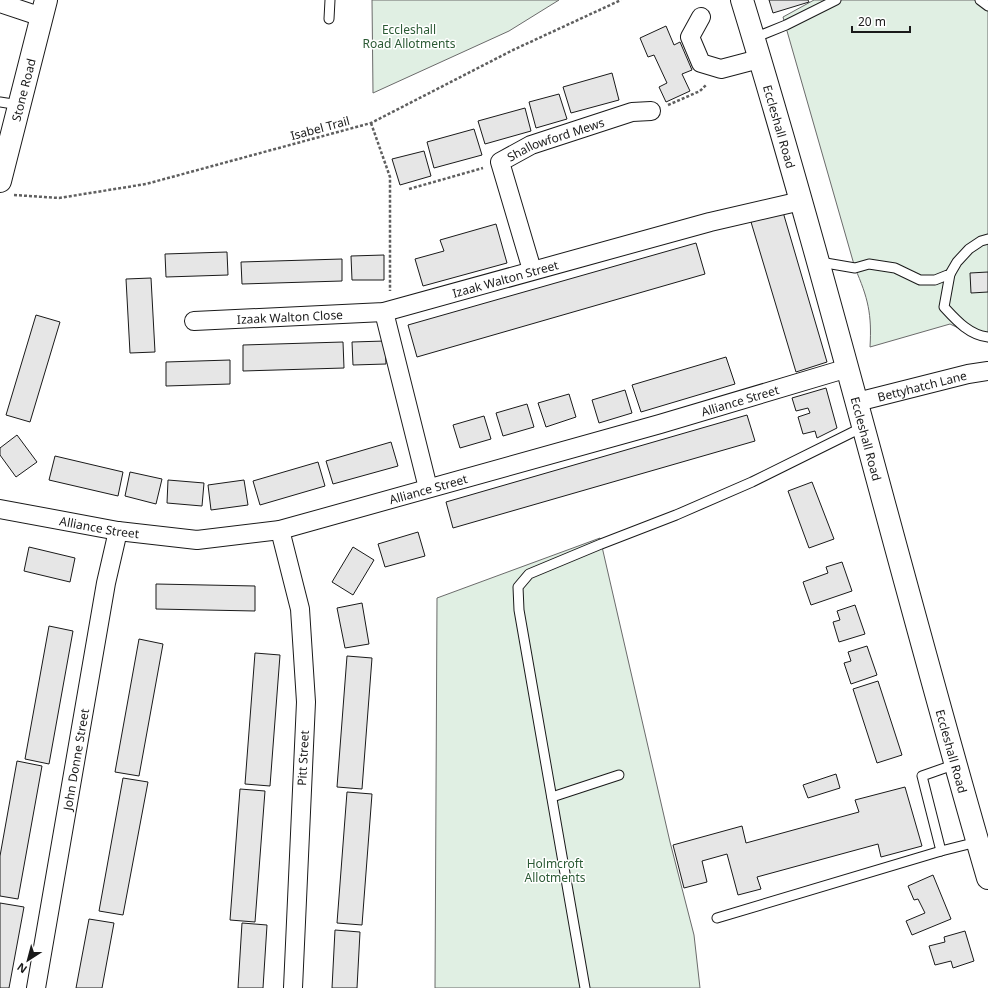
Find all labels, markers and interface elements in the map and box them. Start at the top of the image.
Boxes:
scale bar [852,8,910,34]
text: 20 m [858,13,886,30]
park label: Eccleshall Road Allotments [363,21,456,52]
street label: Stone Road [7,57,39,123]
street label: Eccleshall Road [759,83,800,170]
street label: Isabel Trail [289,112,351,144]
street label: Shallowford Mews [504,113,606,165]
street label: Izaak Walton Street [450,256,561,301]
street label: Izaak Walton Close [236,305,344,327]
street label: Bettyhatch Lane [876,366,969,405]
street label: Alliance Street [699,380,781,420]
street label: Eccleshall Road [847,395,886,482]
street label: Alliance Street [387,469,470,508]
street label: Alliance Street [58,512,141,542]
street label: John Donne Street [58,707,93,813]
street label: Eccleshall Road [932,707,972,795]
street label: Pitt Street [293,729,313,786]
park label: Holmcroft Allotments [525,855,586,886]
north arrow [8,940,48,980]
text: N [14,960,30,977]

